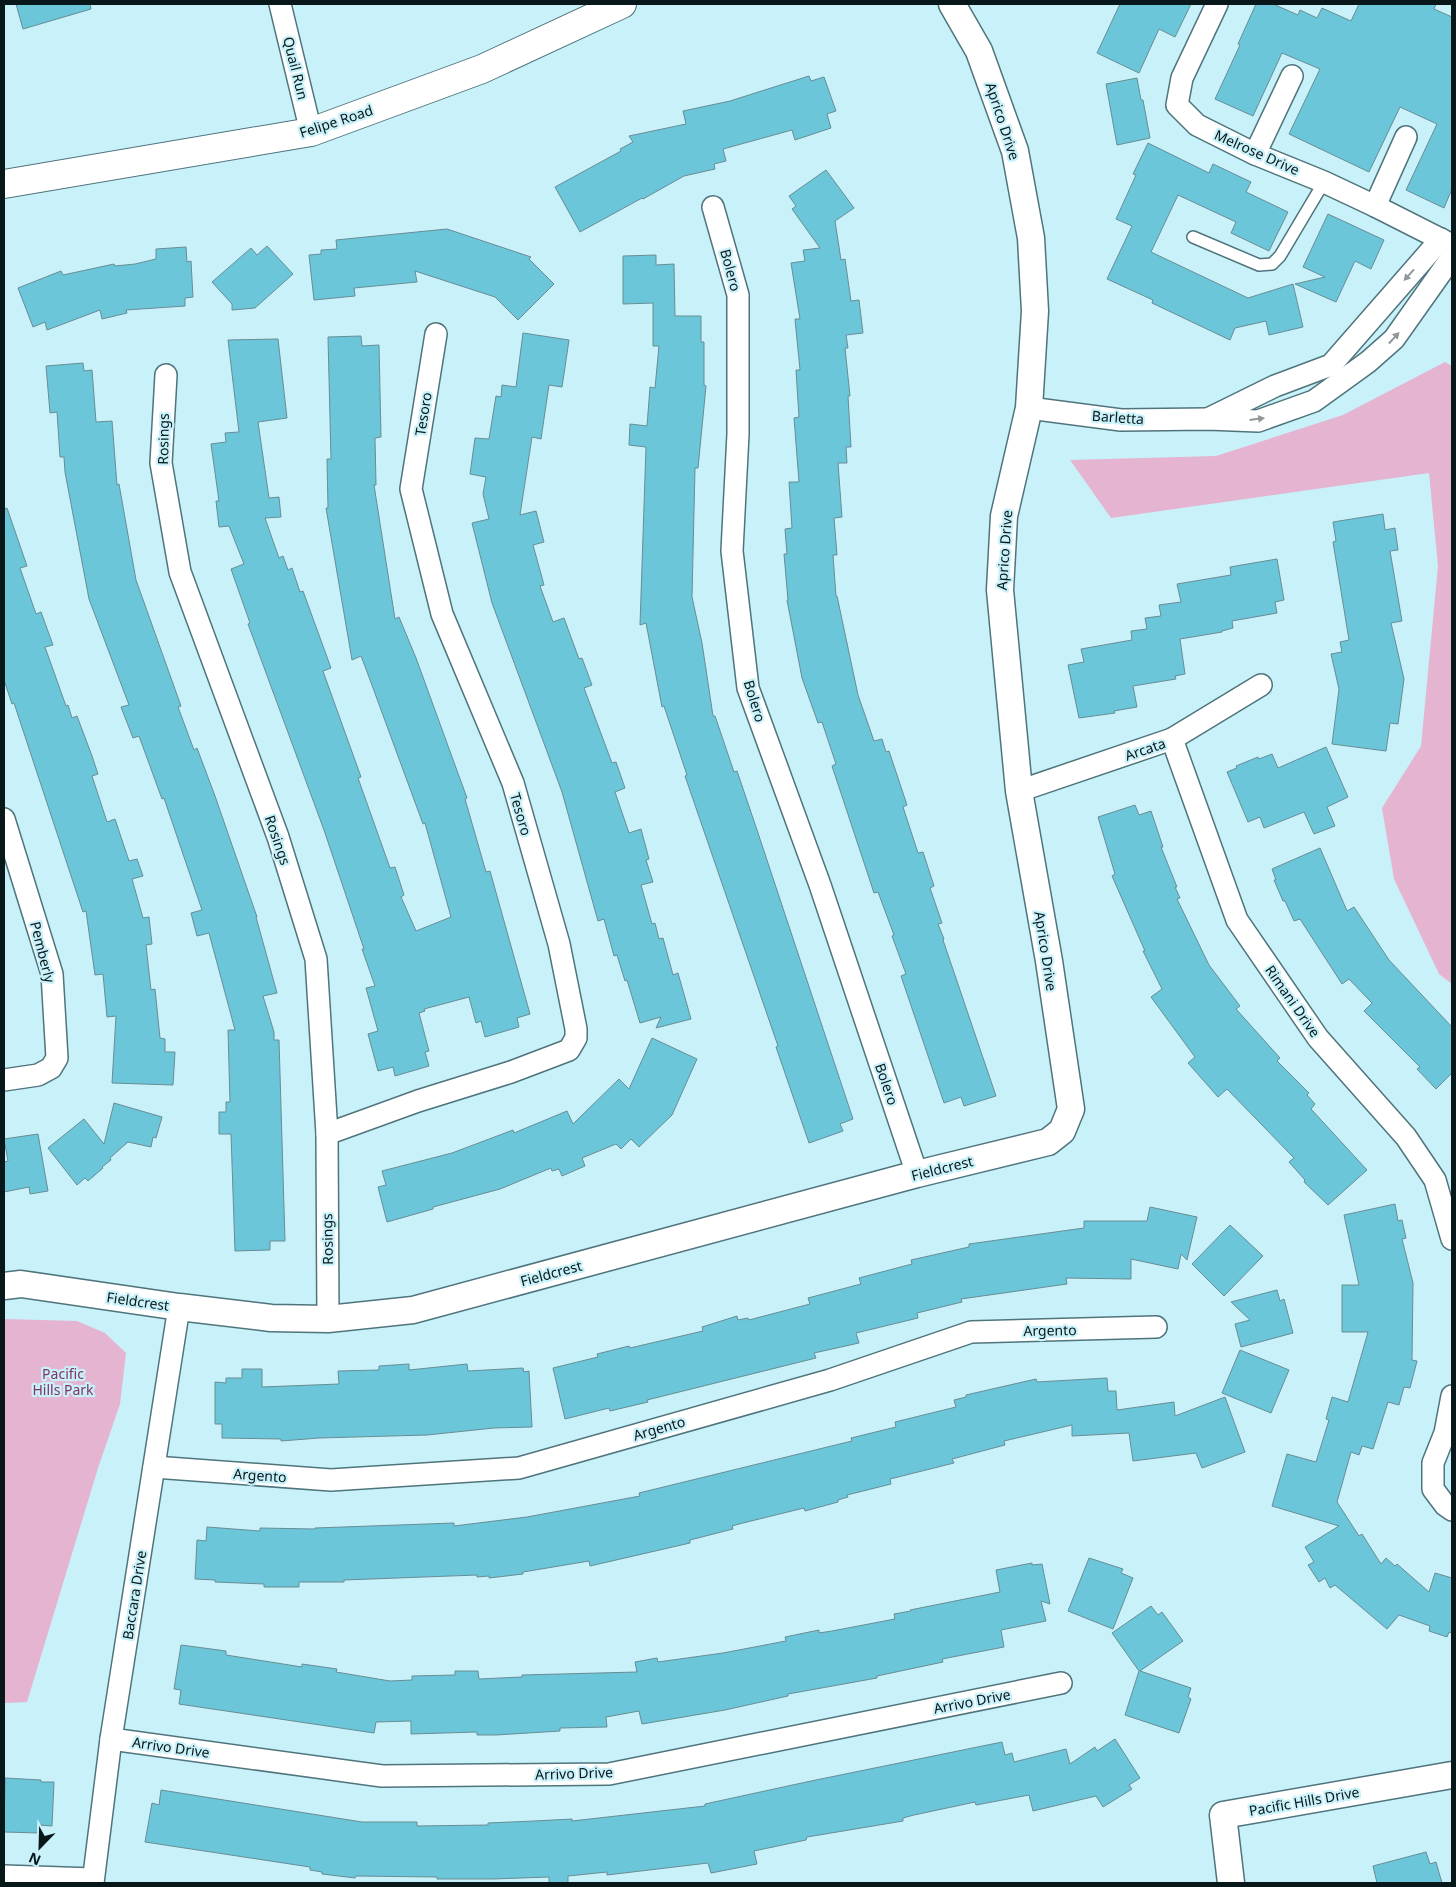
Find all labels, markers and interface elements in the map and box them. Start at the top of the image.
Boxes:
street label: Quail Run [279,34,313,102]
street label: Aprico Drive [982,80,1024,162]
street label: Felipe Road [297,100,375,142]
street label: Melrose Drive [1212,125,1303,179]
street label: Bolero [716,247,746,293]
one-way arrow [1403,269,1415,281]
one-way arrow [1388,332,1400,344]
street label: Tesoro [410,391,436,437]
street label: Barletta [1091,406,1145,428]
street label: Rosings [153,413,173,465]
one-way arrow [1249,415,1265,423]
street label: Aprico Drive [992,509,1016,591]
street label: Bolero [740,678,770,724]
street label: Arcata [1122,733,1168,765]
street label: Tesoro [506,790,536,838]
street label: Rosings [261,813,295,868]
street label: Aprico Drive [1030,910,1062,992]
street label: Pemberly [26,919,60,985]
street label: Rimani Drive [1261,961,1325,1041]
street label: Bolero [871,1061,903,1107]
street label: Fieldcrest [909,1151,975,1185]
street label: Rosings [317,1213,337,1265]
street label: Fieldcrest [518,1256,584,1290]
street label: Fieldcrest [106,1287,170,1315]
street label: Argento [1023,1320,1077,1340]
park label: Pacific Hills Park [32,1364,94,1399]
street label: Argento [631,1412,687,1444]
street label: Argento [233,1464,287,1486]
street label: Baccara Drive [118,1549,150,1641]
street label: Arrivo Drive [932,1684,1012,1718]
street label: Arrivo Drive [131,1732,211,1762]
street label: Arrivo Drive [535,1762,613,1784]
street label: Pacific Hills Drive [1247,1782,1361,1820]
north arrow [15,1822,65,1872]
text: N [26,1848,44,1870]

